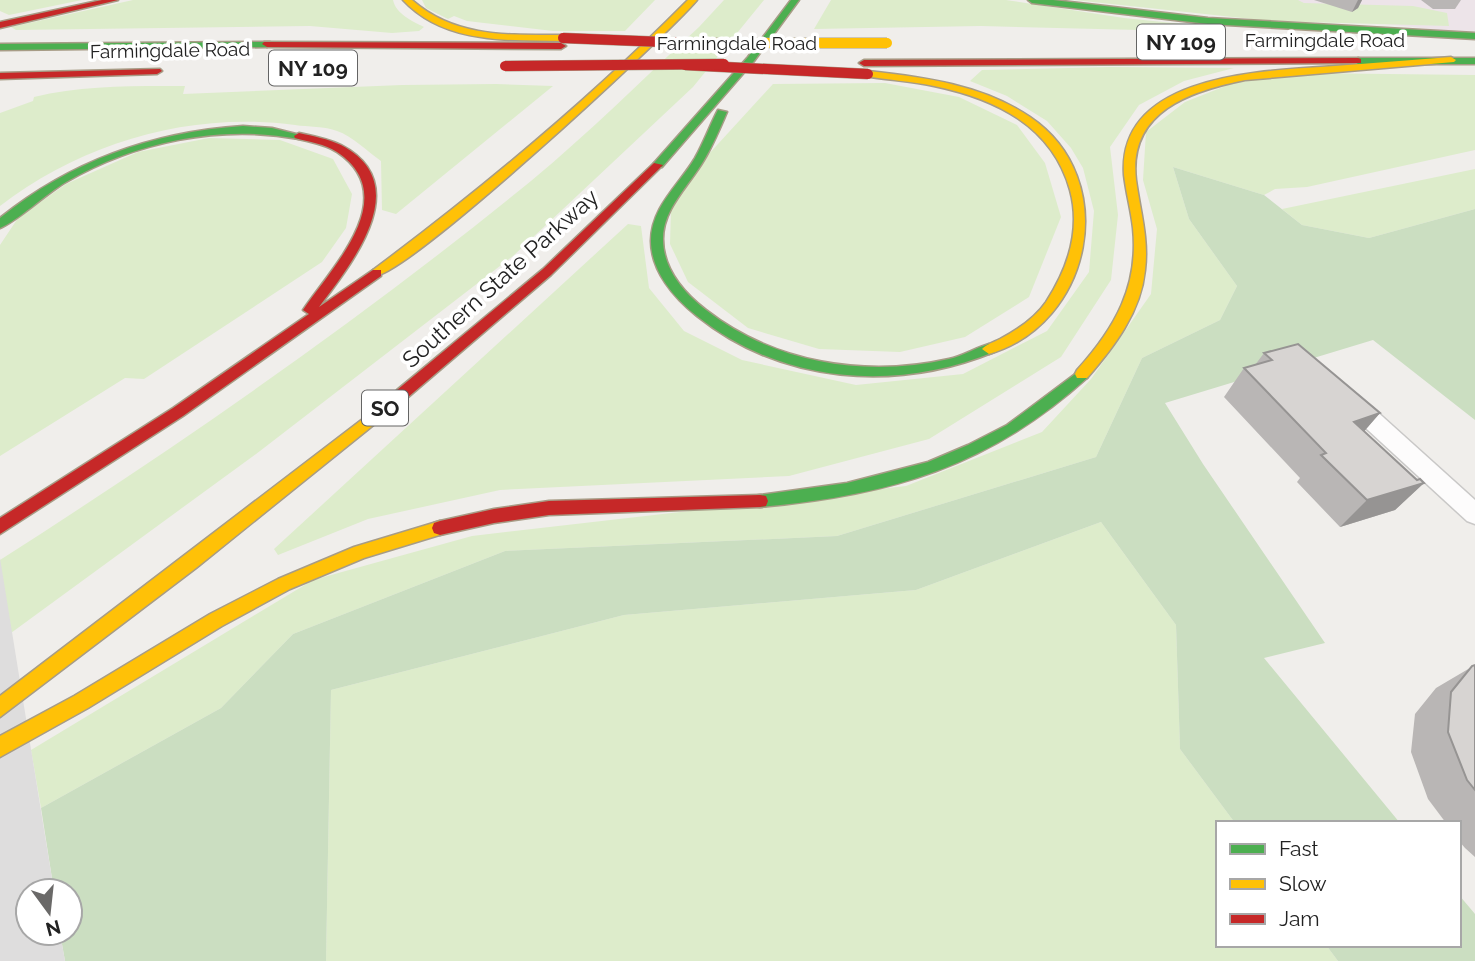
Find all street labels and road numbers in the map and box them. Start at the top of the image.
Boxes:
road number: NY 109 [1137,24,1225,60]
street label: Farmingdale Road [1245,29,1405,51]
street label: Farmingdale Road [657,32,817,54]
street label: Farmingdale Road [90,38,250,62]
road number: NY 109 [269,50,357,86]
street label: Southern State Parkway [397,183,603,373]
road number: SO [362,390,408,426]

